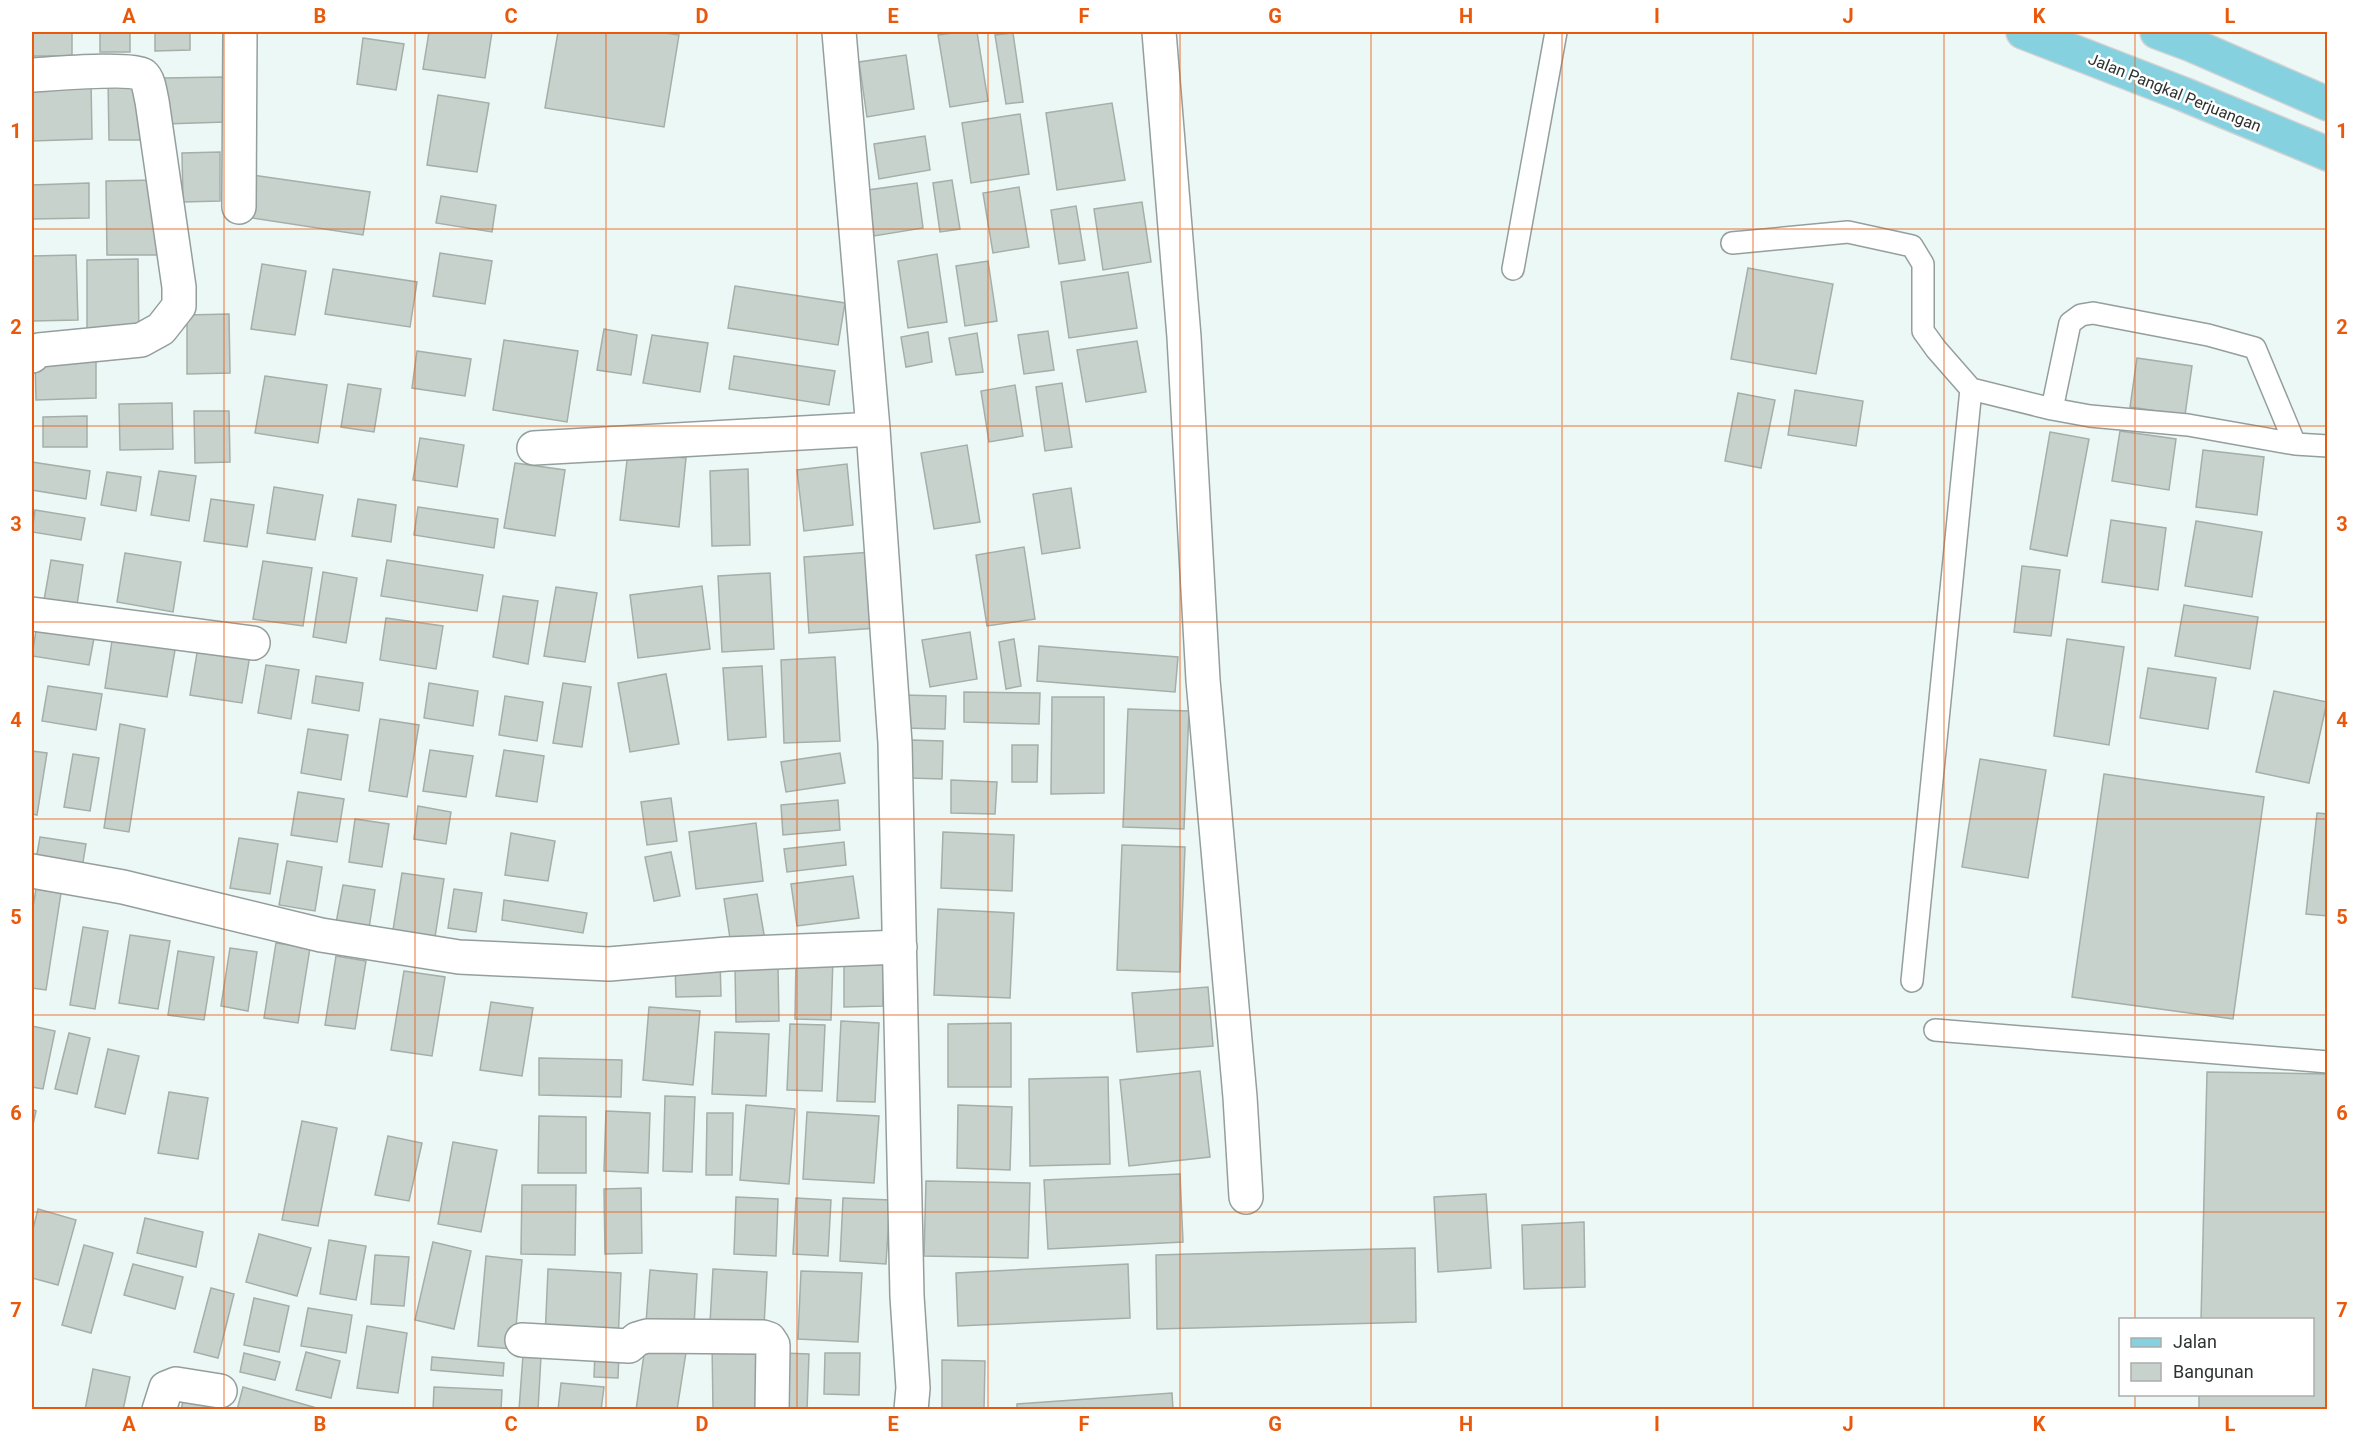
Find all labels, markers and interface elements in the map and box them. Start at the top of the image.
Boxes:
text: A [122,4,136,28]
text: B [314,4,326,28]
text: C [504,4,518,28]
text: D [696,4,709,28]
text: E [887,4,899,28]
text: F [1079,4,1090,28]
text: G [1268,4,1282,28]
text: H [1459,4,1473,28]
text: I [1654,4,1660,28]
text: J [1842,4,1854,28]
text: K [2033,4,2046,28]
text: L [2225,4,2236,28]
street label: Jalan Pangkal Perjuangan [2086,49,2264,136]
text: 1 [10,119,22,143]
text: 1 [2336,119,2348,143]
text: 2 [10,315,22,339]
text: 2 [2336,315,2348,339]
text: 3 [10,512,22,536]
text: 3 [2336,512,2348,536]
text: 4 [10,708,22,732]
text: 4 [2336,708,2348,732]
text: 5 [10,905,22,929]
text: 5 [2336,905,2348,929]
text: 6 [10,1101,22,1125]
text: 6 [2336,1101,2348,1125]
text: 7 [10,1298,22,1322]
text: 7 [2336,1298,2348,1322]
legend [2119,1318,2314,1396]
text: Jalan [2173,1331,2217,1352]
text: Bangunan [2173,1361,2254,1382]
text: A [122,1412,136,1436]
text: B [314,1412,326,1436]
text: C [504,1412,518,1436]
text: D [696,1412,709,1436]
text: E [887,1412,899,1436]
text: F [1079,1412,1090,1436]
text: G [1268,1412,1282,1436]
text: H [1459,1412,1473,1436]
text: I [1654,1412,1660,1436]
text: J [1842,1412,1854,1436]
text: K [2033,1412,2046,1436]
text: L [2225,1412,2236,1436]

